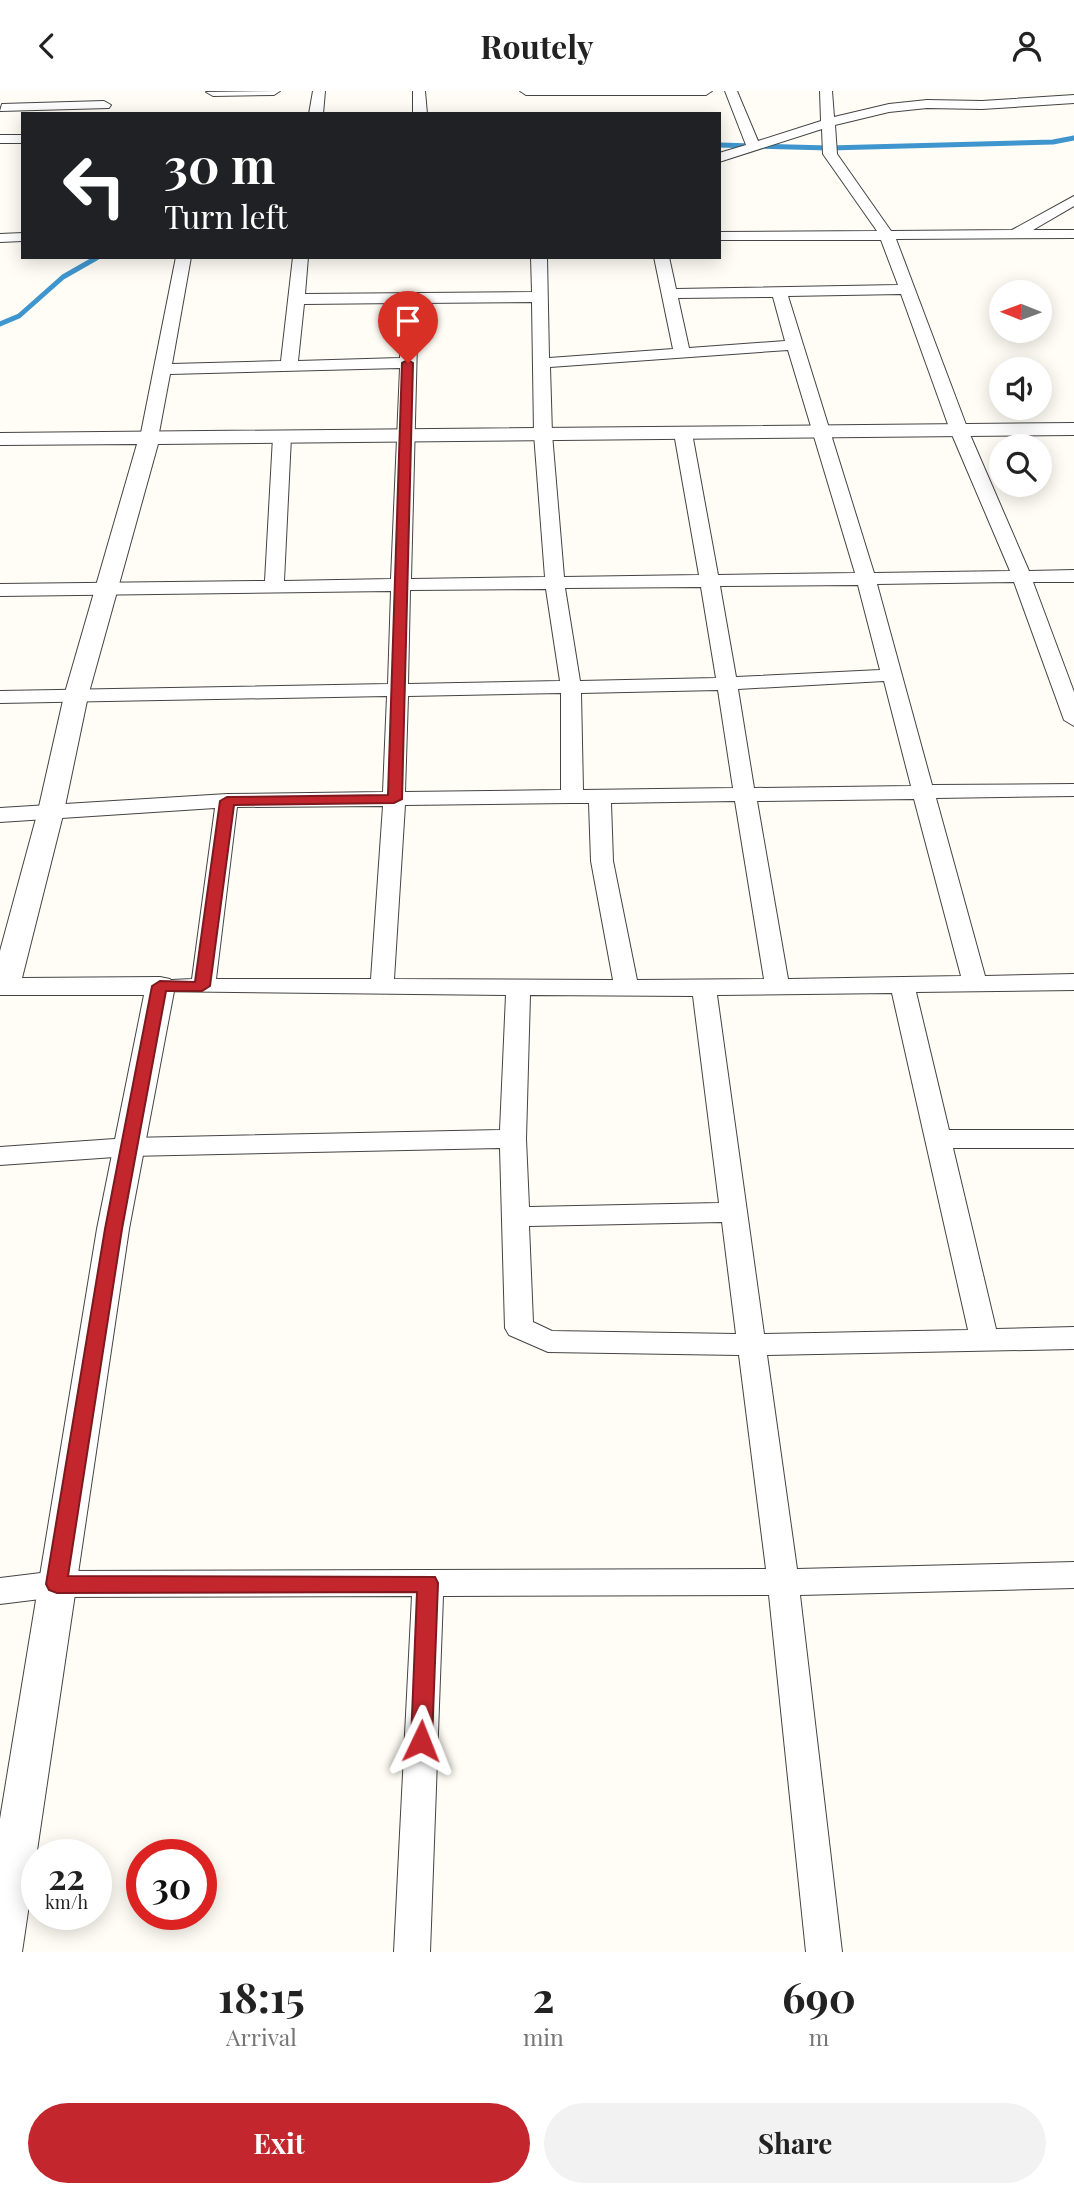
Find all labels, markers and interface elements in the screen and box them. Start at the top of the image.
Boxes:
text: Routely [480,24,594,67]
icon: back [28,27,66,65]
icon: person [1008,27,1046,65]
text: 30 m [164,131,275,196]
icon: left [49,140,140,231]
text: Turn left [164,194,288,237]
north arrow [989,280,1052,343]
map controls [989,280,1052,497]
pin [378,291,438,363]
icon: arrive [389,302,427,340]
button: sound [989,357,1052,420]
button: search [989,434,1052,497]
position arrow [384,1704,458,1778]
speed limit sign: 30 [126,1839,217,1930]
text: 22 [48,1852,85,1899]
text: km/h [45,1890,88,1914]
text: 18:15 [218,1968,305,2024]
text: 2 [532,1968,554,2024]
text: 690 [782,1968,856,2024]
text: Arrival [226,2021,297,2052]
text: min [523,2021,564,2052]
text: m [809,2021,829,2052]
button: Exit [28,2103,530,2183]
button: Share [544,2103,1046,2183]

